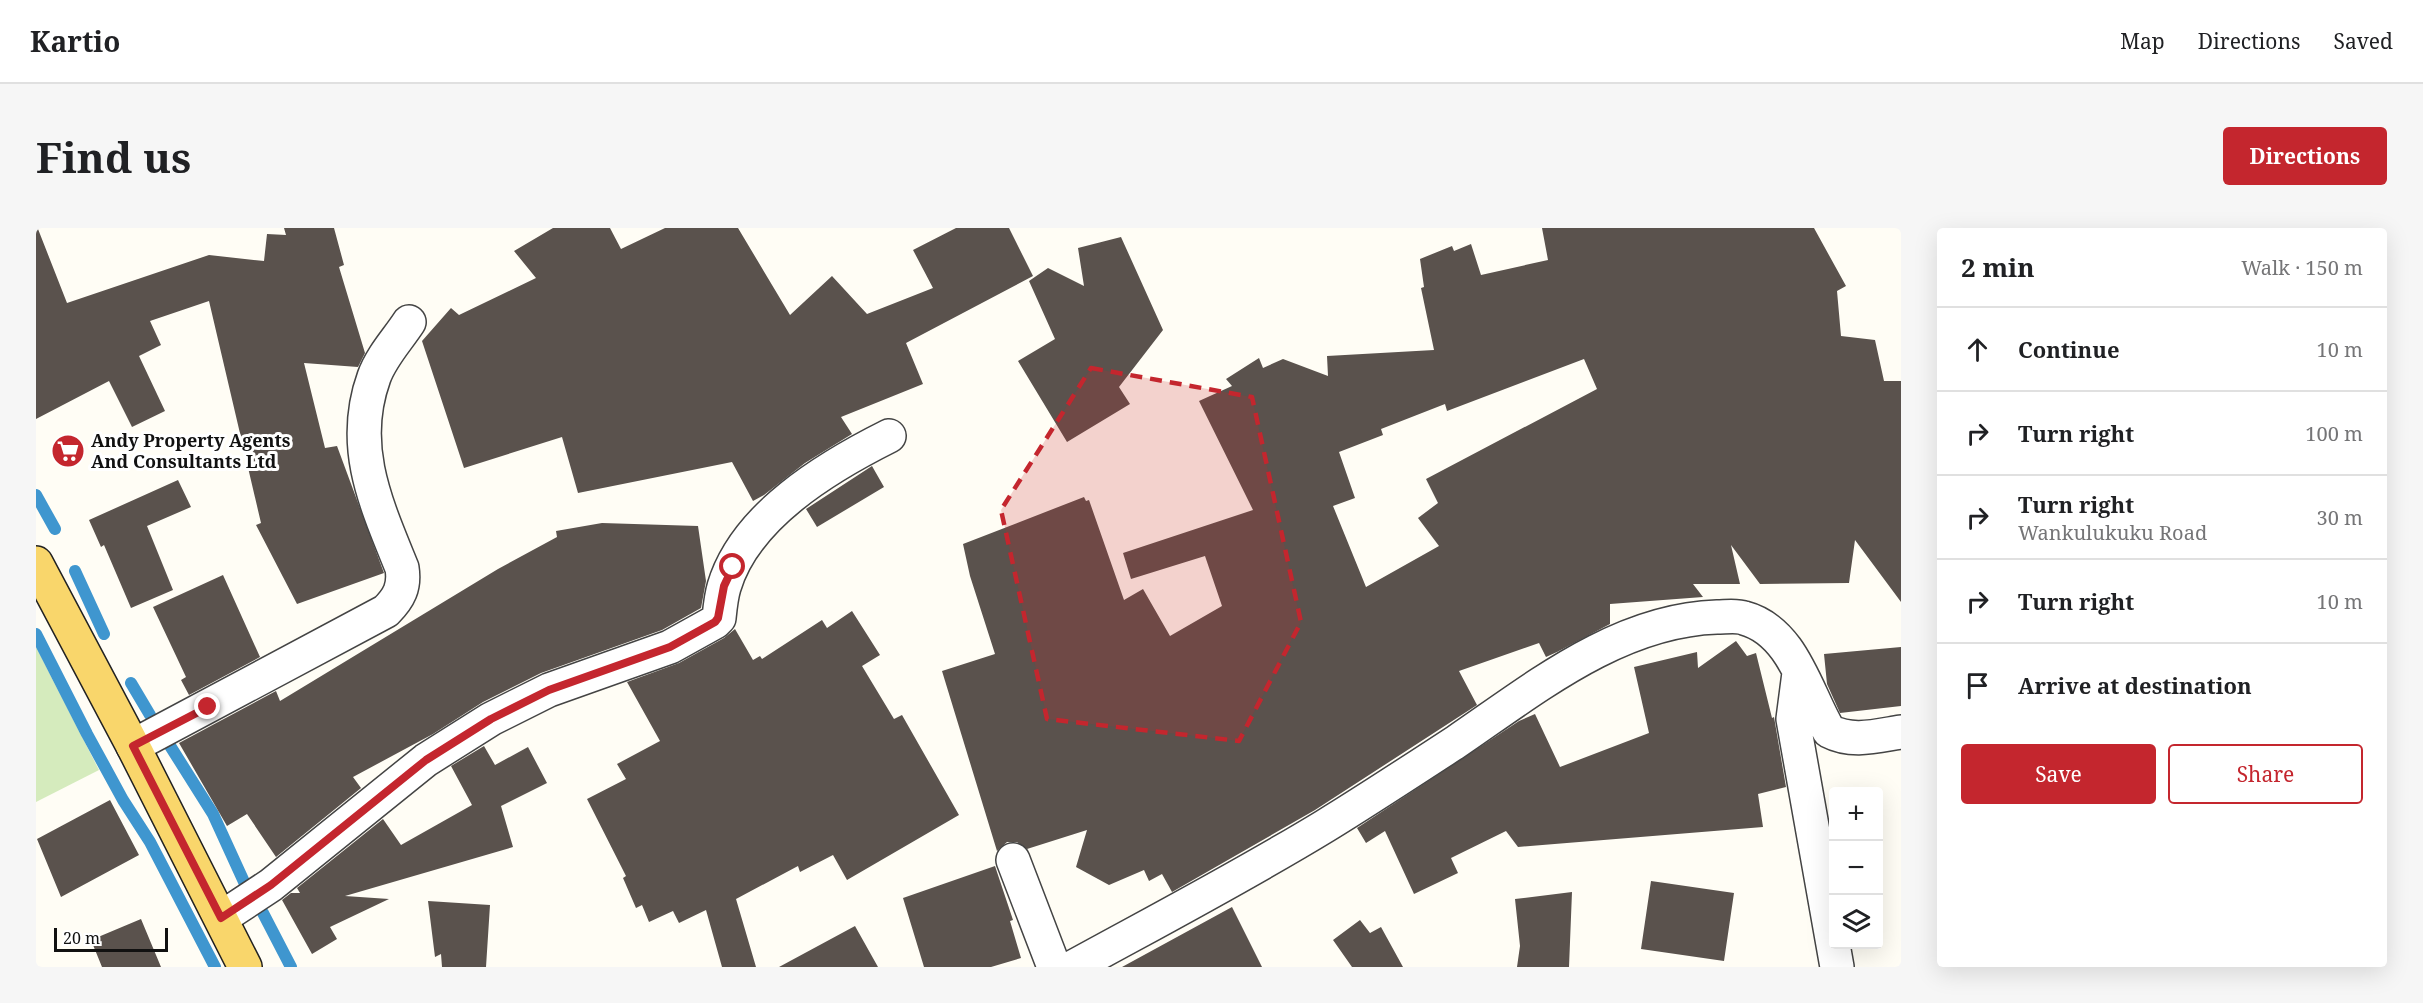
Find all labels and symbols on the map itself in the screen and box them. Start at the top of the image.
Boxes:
place label: Andy Property Agents And Consultants Ltd [91,428,291,473]
supermarket icon: Andy Property Agents And Consultants Ltd [50,433,86,469]
route start [719,553,745,579]
route end [194,693,220,719]
scale bar [54,925,168,952]

